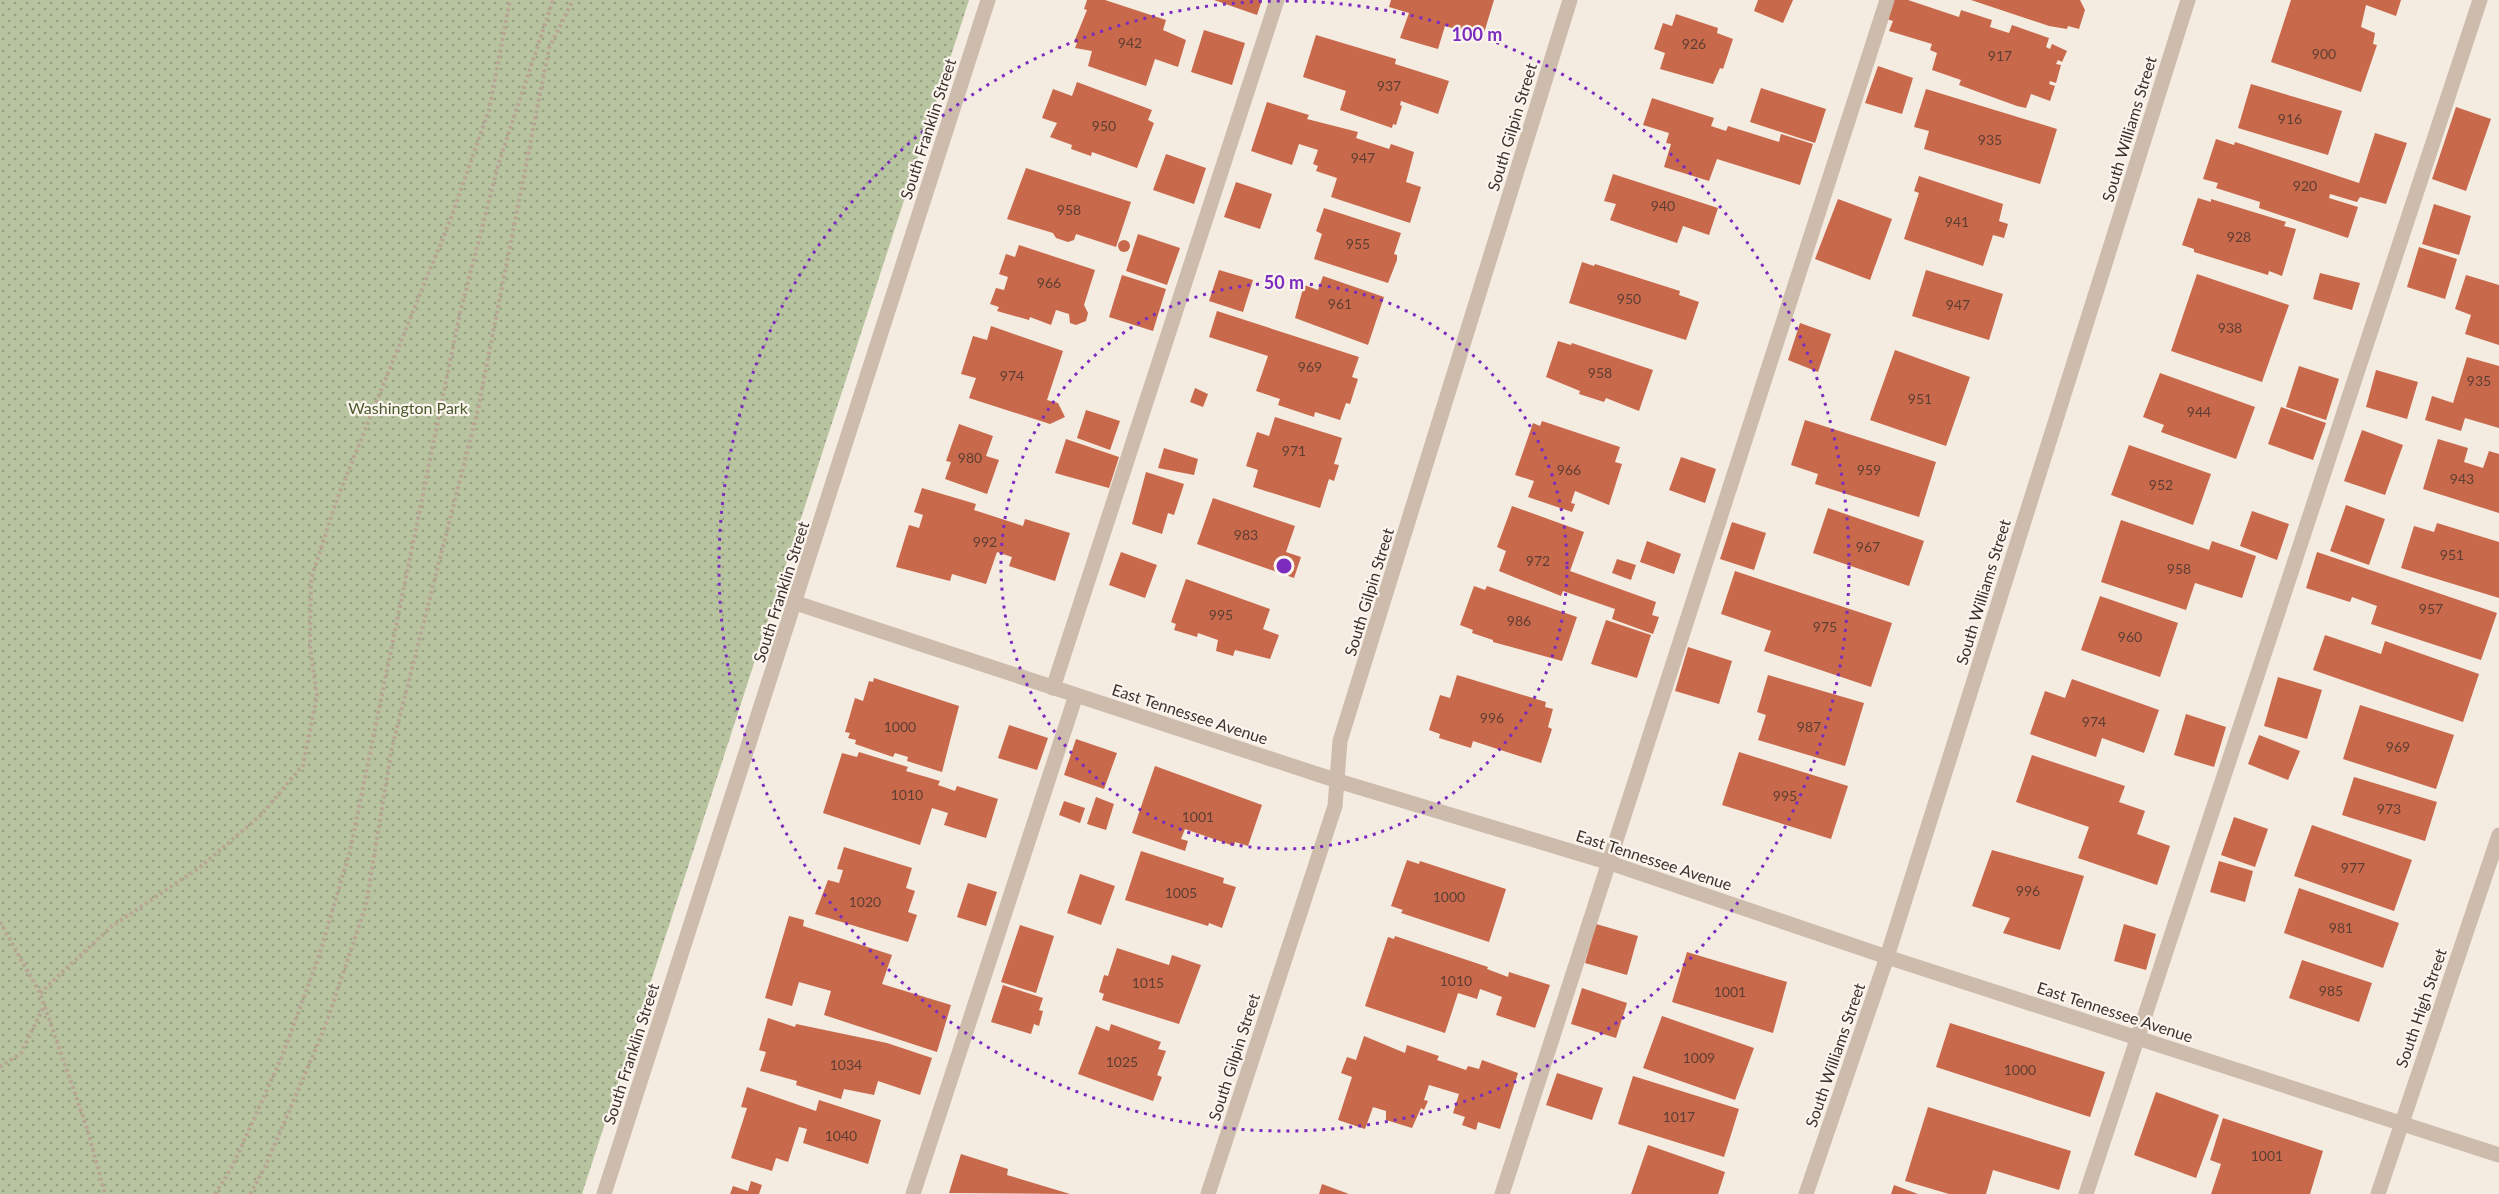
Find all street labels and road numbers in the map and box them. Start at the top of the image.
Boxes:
street label: South Williams Street [2097,54,2160,204]
street label: South Franklin Street [896,56,959,202]
street label: South Gilpin Street [1483,60,1540,193]
street label: South Williams Street [1951,517,2014,667]
street label: South Franklin Street [749,519,812,665]
street label: South Gilpin Street [1340,525,1397,658]
street label: East Tennessee Avenue [1110,679,1271,748]
street label: East Tennessee Avenue [1574,825,1735,894]
street label: South High Street [2391,946,2450,1070]
street label: East Tennessee Avenue [2035,977,2196,1046]
street label: South Williams Street [1801,980,1868,1129]
street label: South Franklin Street [599,981,662,1127]
street label: South Gilpin Street [1204,991,1263,1123]

